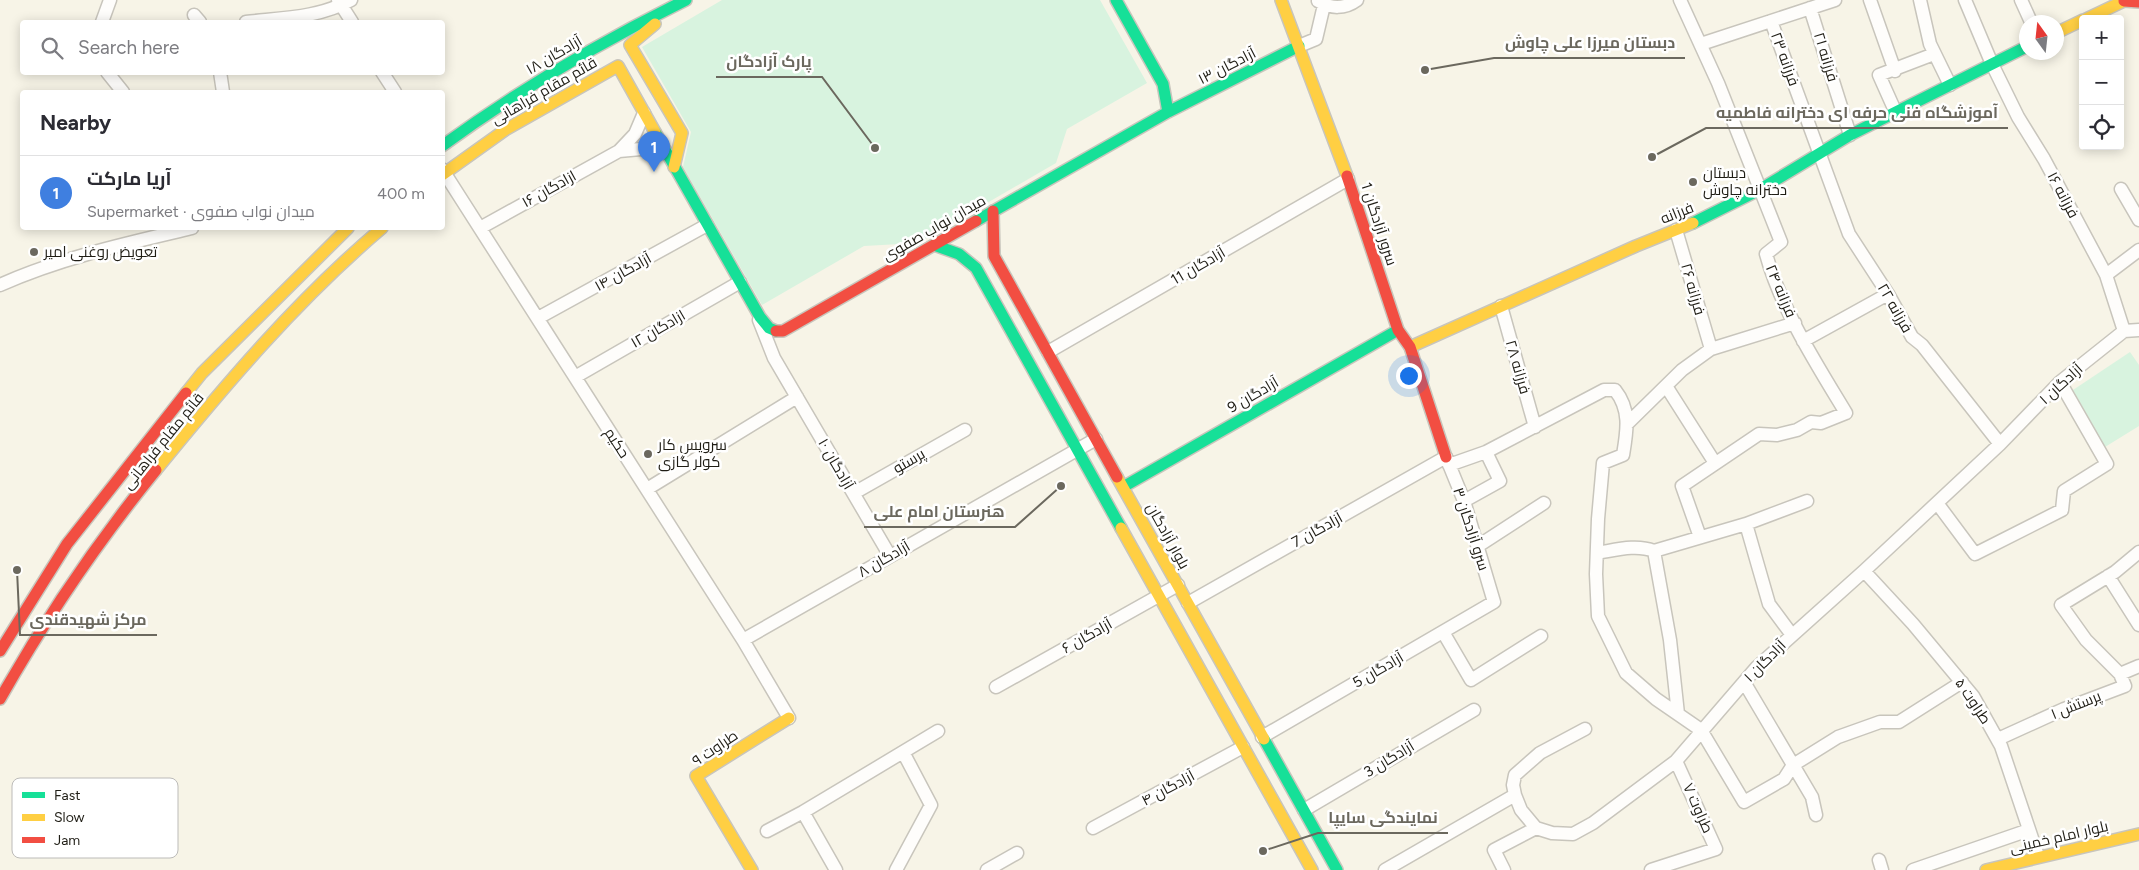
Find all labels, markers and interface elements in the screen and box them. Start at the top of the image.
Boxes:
north arrow [2019,15,2064,60]
map controls [2079,15,2124,150]
button: + [2079,15,2124,60]
search box [20,20,445,75]
callout: دبستان میرزا علی چاوش [1494,27,1685,58]
street label: فرزانه ۲۳ [1767,30,1803,88]
street label: فرزانه ۲۱ [1810,30,1842,84]
street label: آزادگان ۱۸ [523,32,586,79]
text: دبستان میرزا علی چاوش [1505,33,1675,54]
icon: search [38,34,66,62]
text: Search here [78,36,180,59]
street label: آزادگان ۱۳ [1195,44,1259,89]
callout: پارک آزادگان [716,46,822,77]
text: پارک آزادگان [726,52,812,73]
street label: قائم مقام فراهانی [488,53,601,129]
button: − [2079,60,2124,105]
callout: آموزشگاه فنی حرفه ای دخترانه فاطمیه [1706,97,2008,128]
text: آموزشگاه فنی حرفه ای دخترانه فاطمیه [1716,103,1998,122]
button: locate [2079,105,2124,150]
text: Nearby [40,110,111,135]
pin: 1 [638,131,670,172]
place label: دبستان دخترانه چاوش [1703,164,1787,200]
text: آریا مارکت [87,167,171,190]
street label: ازادگان ۱۶ [519,167,580,212]
street label: فرزانه ۱۶ [2043,169,2083,221]
marker: دبستان دخترانه چاوش [1687,176,1699,188]
street label: سرور آزادگان 1 [1356,180,1401,268]
text: 1 [53,184,59,203]
text: 400 m [377,184,425,203]
street label: میدان نواب صفوی [879,191,989,266]
street label: فرزانه [1658,198,1696,228]
text: Supermarket · میدان نواب صفوی [87,202,315,221]
place label: تعویض روغنی امیر [43,243,157,262]
street label: آزادگان 11 [1168,243,1229,290]
marker: تعویض روغنی امیر [28,246,40,258]
street label: آزادگان ۱۴ [591,249,655,296]
street label: فرزانه ۲۶ [1677,261,1709,317]
street label: فرزانه ۲۴ [1762,262,1800,320]
street label: فرزانه ۲۲ [1874,280,1916,336]
street label: ازادگان ۱۲ [627,306,689,353]
street label: فرزانه ۲۸ [1502,338,1534,396]
street label: آزادگان ۱ [2036,360,2087,409]
your location [1396,363,1422,389]
street label: آزادگان 9 [1224,373,1282,418]
street label: قائم مقام فراهانی [119,389,208,494]
street label: حکیم [600,424,633,462]
street label: آزادگان ۱۰ [813,435,858,493]
place label: سرویس کار کولر گازی [657,436,727,472]
street label: پرستو [890,445,929,478]
marker: سرویس کار کولر گازی [642,448,654,460]
street label: سرو آزادگان ۳ [1448,485,1493,573]
callout: هنرستان امام علی [864,496,1015,527]
street label: بلوار آزادگان [1142,500,1194,573]
text: هنرستان امام علی [874,502,1005,523]
street label: آزادگان 7 [1288,509,1346,552]
street label: آزادگان ۸ [855,537,914,582]
callout: مرکز شهیدقندی [20,604,157,635]
text: مرکز شهیدقندی [29,610,147,629]
street label: آزادگان ۶ [1059,615,1116,658]
street label: آزادگان ۱ [1740,636,1791,687]
street label: آزادگان 5 [1349,648,1407,693]
street label: طراوت ۵ [1951,675,1995,727]
street label: پرستش ۱ [2048,687,2104,724]
street label: طراوت ۹ [689,726,741,770]
street label: آزادگان 3 [1360,737,1418,782]
street label: آزادگان ۴ [1138,767,1198,810]
legend [12,778,178,858]
street label: طراوت ۷ [1679,780,1717,836]
text: Fast [54,787,80,804]
callout: نمایندگی سایپا [1318,802,1448,833]
text: نمایندگی سایپا [1328,808,1438,829]
text: Slow [54,809,85,826]
street label: بلوار امام خمینی [2008,817,2110,858]
text: Jam [54,832,80,849]

